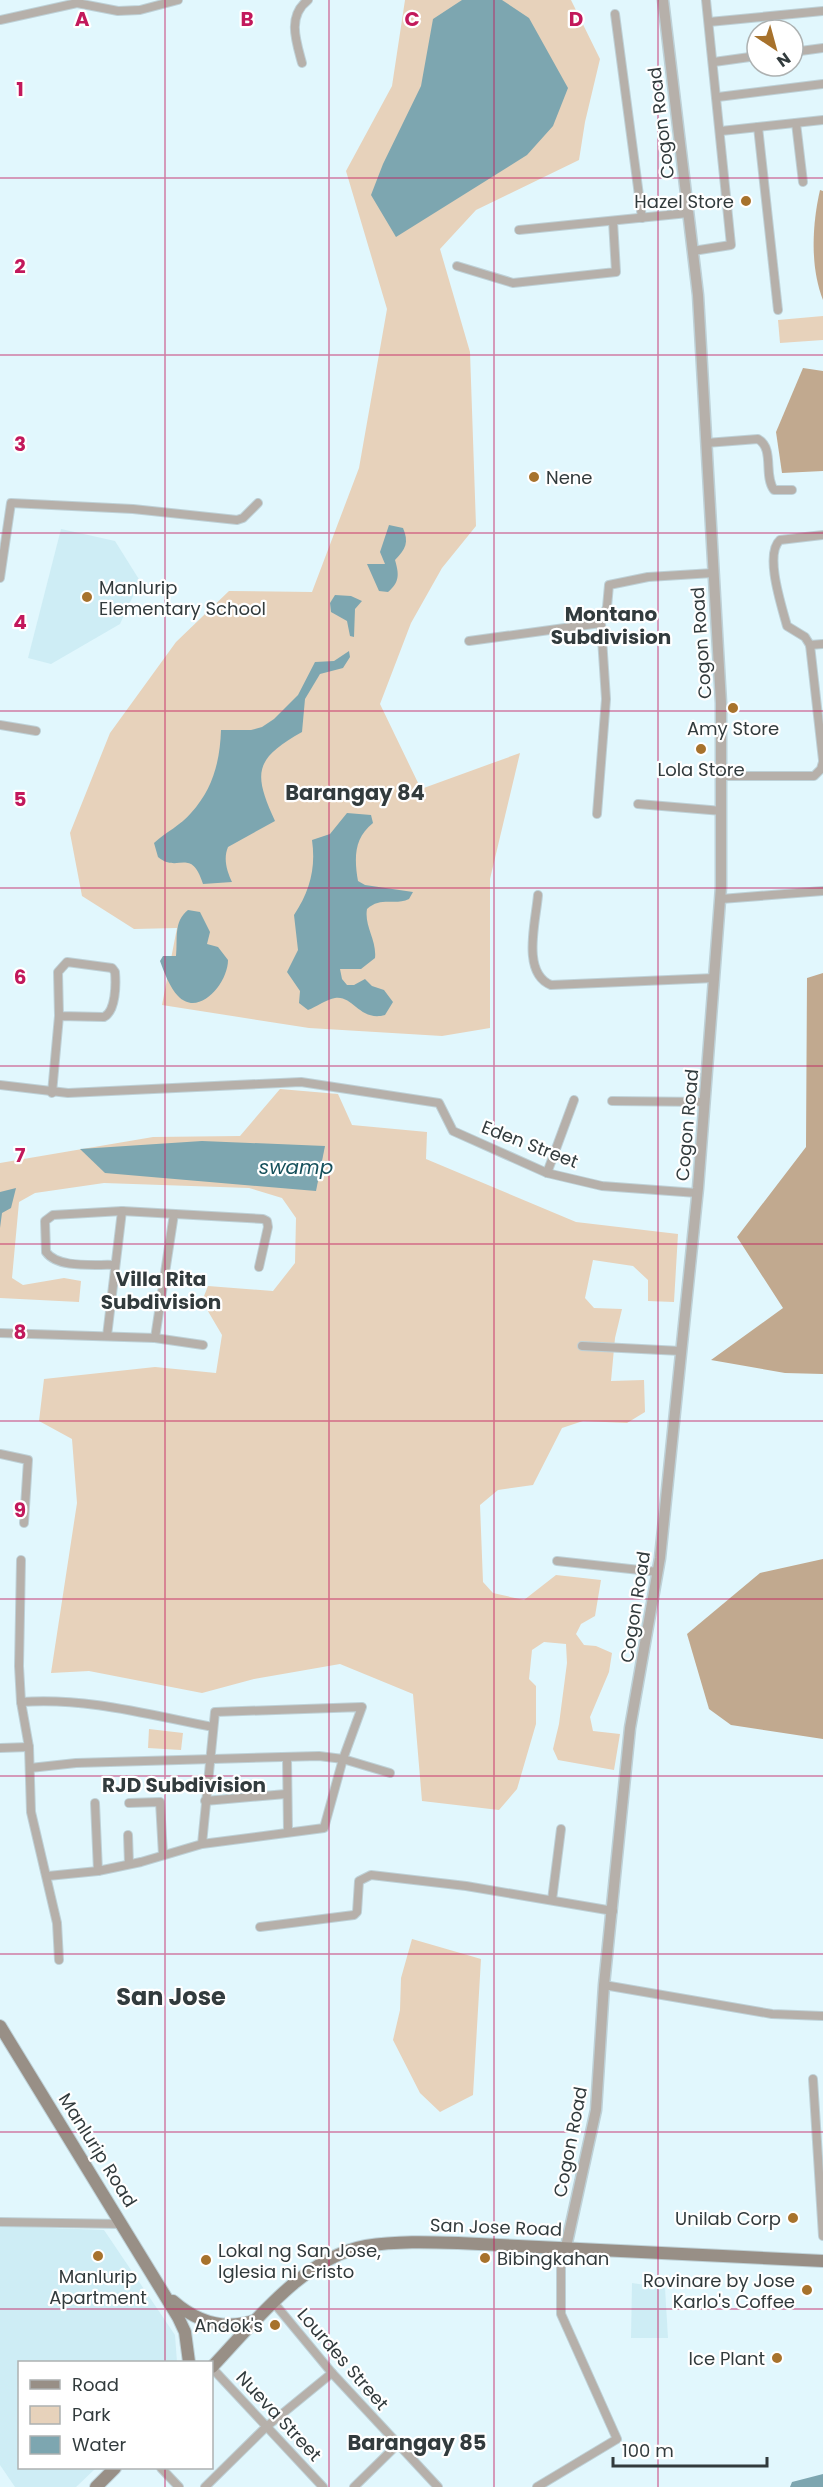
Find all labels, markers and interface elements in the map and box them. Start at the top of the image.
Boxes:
text: A [75,5,90,33]
text: B [240,5,254,33]
text: C [404,5,420,33]
text: D [569,5,583,33]
north arrow [745,18,805,78]
text: N [772,47,795,73]
street label: Cogon Road [642,66,680,180]
text: 1 [16,75,24,103]
place label: Hazel Store [634,189,734,214]
marker: Hazel Store [739,194,753,208]
text: 2 [14,252,26,280]
text: 3 [14,430,26,458]
place label: Nene [546,465,593,490]
marker: Nene [527,470,541,484]
place label: Manlurip Elementary School [99,575,266,621]
street label: Cogon Road [685,586,717,700]
marker: Manlurip Elementary School [80,590,94,604]
district label: Montano Subdivision [551,600,671,651]
text: 4 [13,608,27,636]
marker: Amy Store [726,701,740,715]
place label: Amy Store [687,716,779,741]
marker: Lola Store [694,742,708,756]
place label: Lola Store [657,757,745,782]
district label: Barangay 84 [285,778,425,807]
text: 5 [14,785,27,813]
text: 6 [14,963,26,991]
street label: Cogon Road [670,1068,704,1182]
street label: Eden Street [478,1114,582,1174]
text: 7 [15,1141,26,1169]
water label: swamp [259,1153,333,1181]
district label: Villa Rita Subdivision [101,1265,221,1316]
text: 8 [14,1318,26,1346]
text: 9 [14,1496,26,1524]
street label: Cogon Road [614,1550,656,1664]
district label: RJD Subdivision [102,1771,266,1799]
district label: San Jose [116,1980,226,2013]
street label: Cogon Road [547,2085,593,2199]
street label: Manlurip Road [53,2088,143,2212]
place label: Unilab Corp [675,2206,781,2231]
marker: Unilab Corp [786,2211,800,2225]
street label: San Jose Road [429,2212,563,2242]
place label: Lokal ng San Jose, Iglesia ni Cristo [218,2238,381,2284]
place label: Bibingkahan [497,2246,609,2271]
marker: Manlurip Apartment [91,2249,105,2263]
marker: Bibingkahan [478,2251,492,2265]
marker: Lokal ng San Jose, Iglesia ni Cristo [199,2253,213,2267]
place label: Manlurip Apartment [49,2264,147,2310]
place label: Rovinare by Jose Karlo's Coffee [643,2268,795,2314]
marker: Rovinare by Jose Karlo's Coffee [800,2283,814,2297]
street label: Lourdes Street [292,2303,394,2415]
place label: Andok's [194,2313,263,2338]
marker: Andok's [268,2318,282,2332]
place label: Ice Plant [689,2346,765,2371]
marker: Ice Plant [770,2351,784,2365]
legend [18,2361,213,2469]
street label: Nueva Street [231,2365,327,2467]
text: Road [72,2372,119,2397]
text: Park [72,2402,111,2427]
district label: Barangay 85 [348,2428,487,2457]
scale bar [613,2430,768,2468]
text: Water [72,2432,126,2457]
text: 100 m [622,2438,674,2463]

